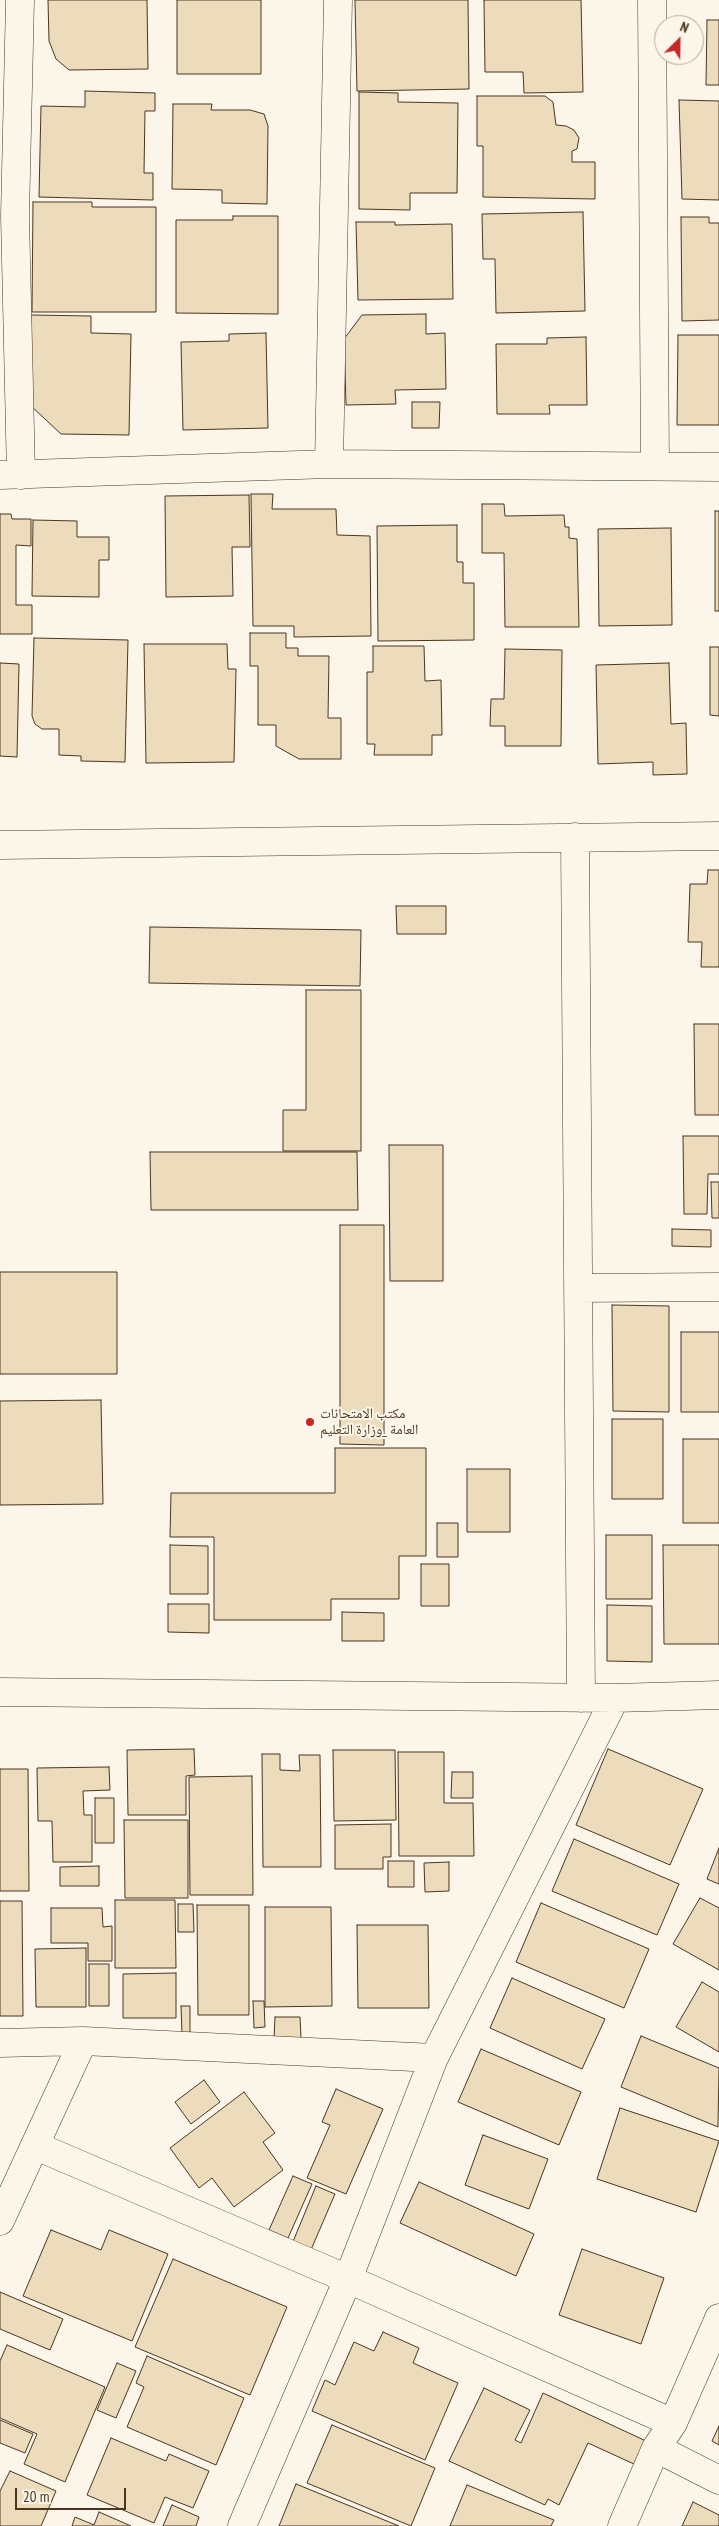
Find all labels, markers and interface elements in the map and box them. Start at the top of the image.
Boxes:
north arrow [654,15,704,65]
text: N [677,17,691,37]
place label: مكتب الامتحانات العامة _وزارة التعليم [320,1406,418,1438]
marker: مكتب الامتحانات العامة _وزارة التعليم [304,1416,316,1428]
scale bar [18,2478,129,2510]
text: 20 m [23,2487,49,2506]

